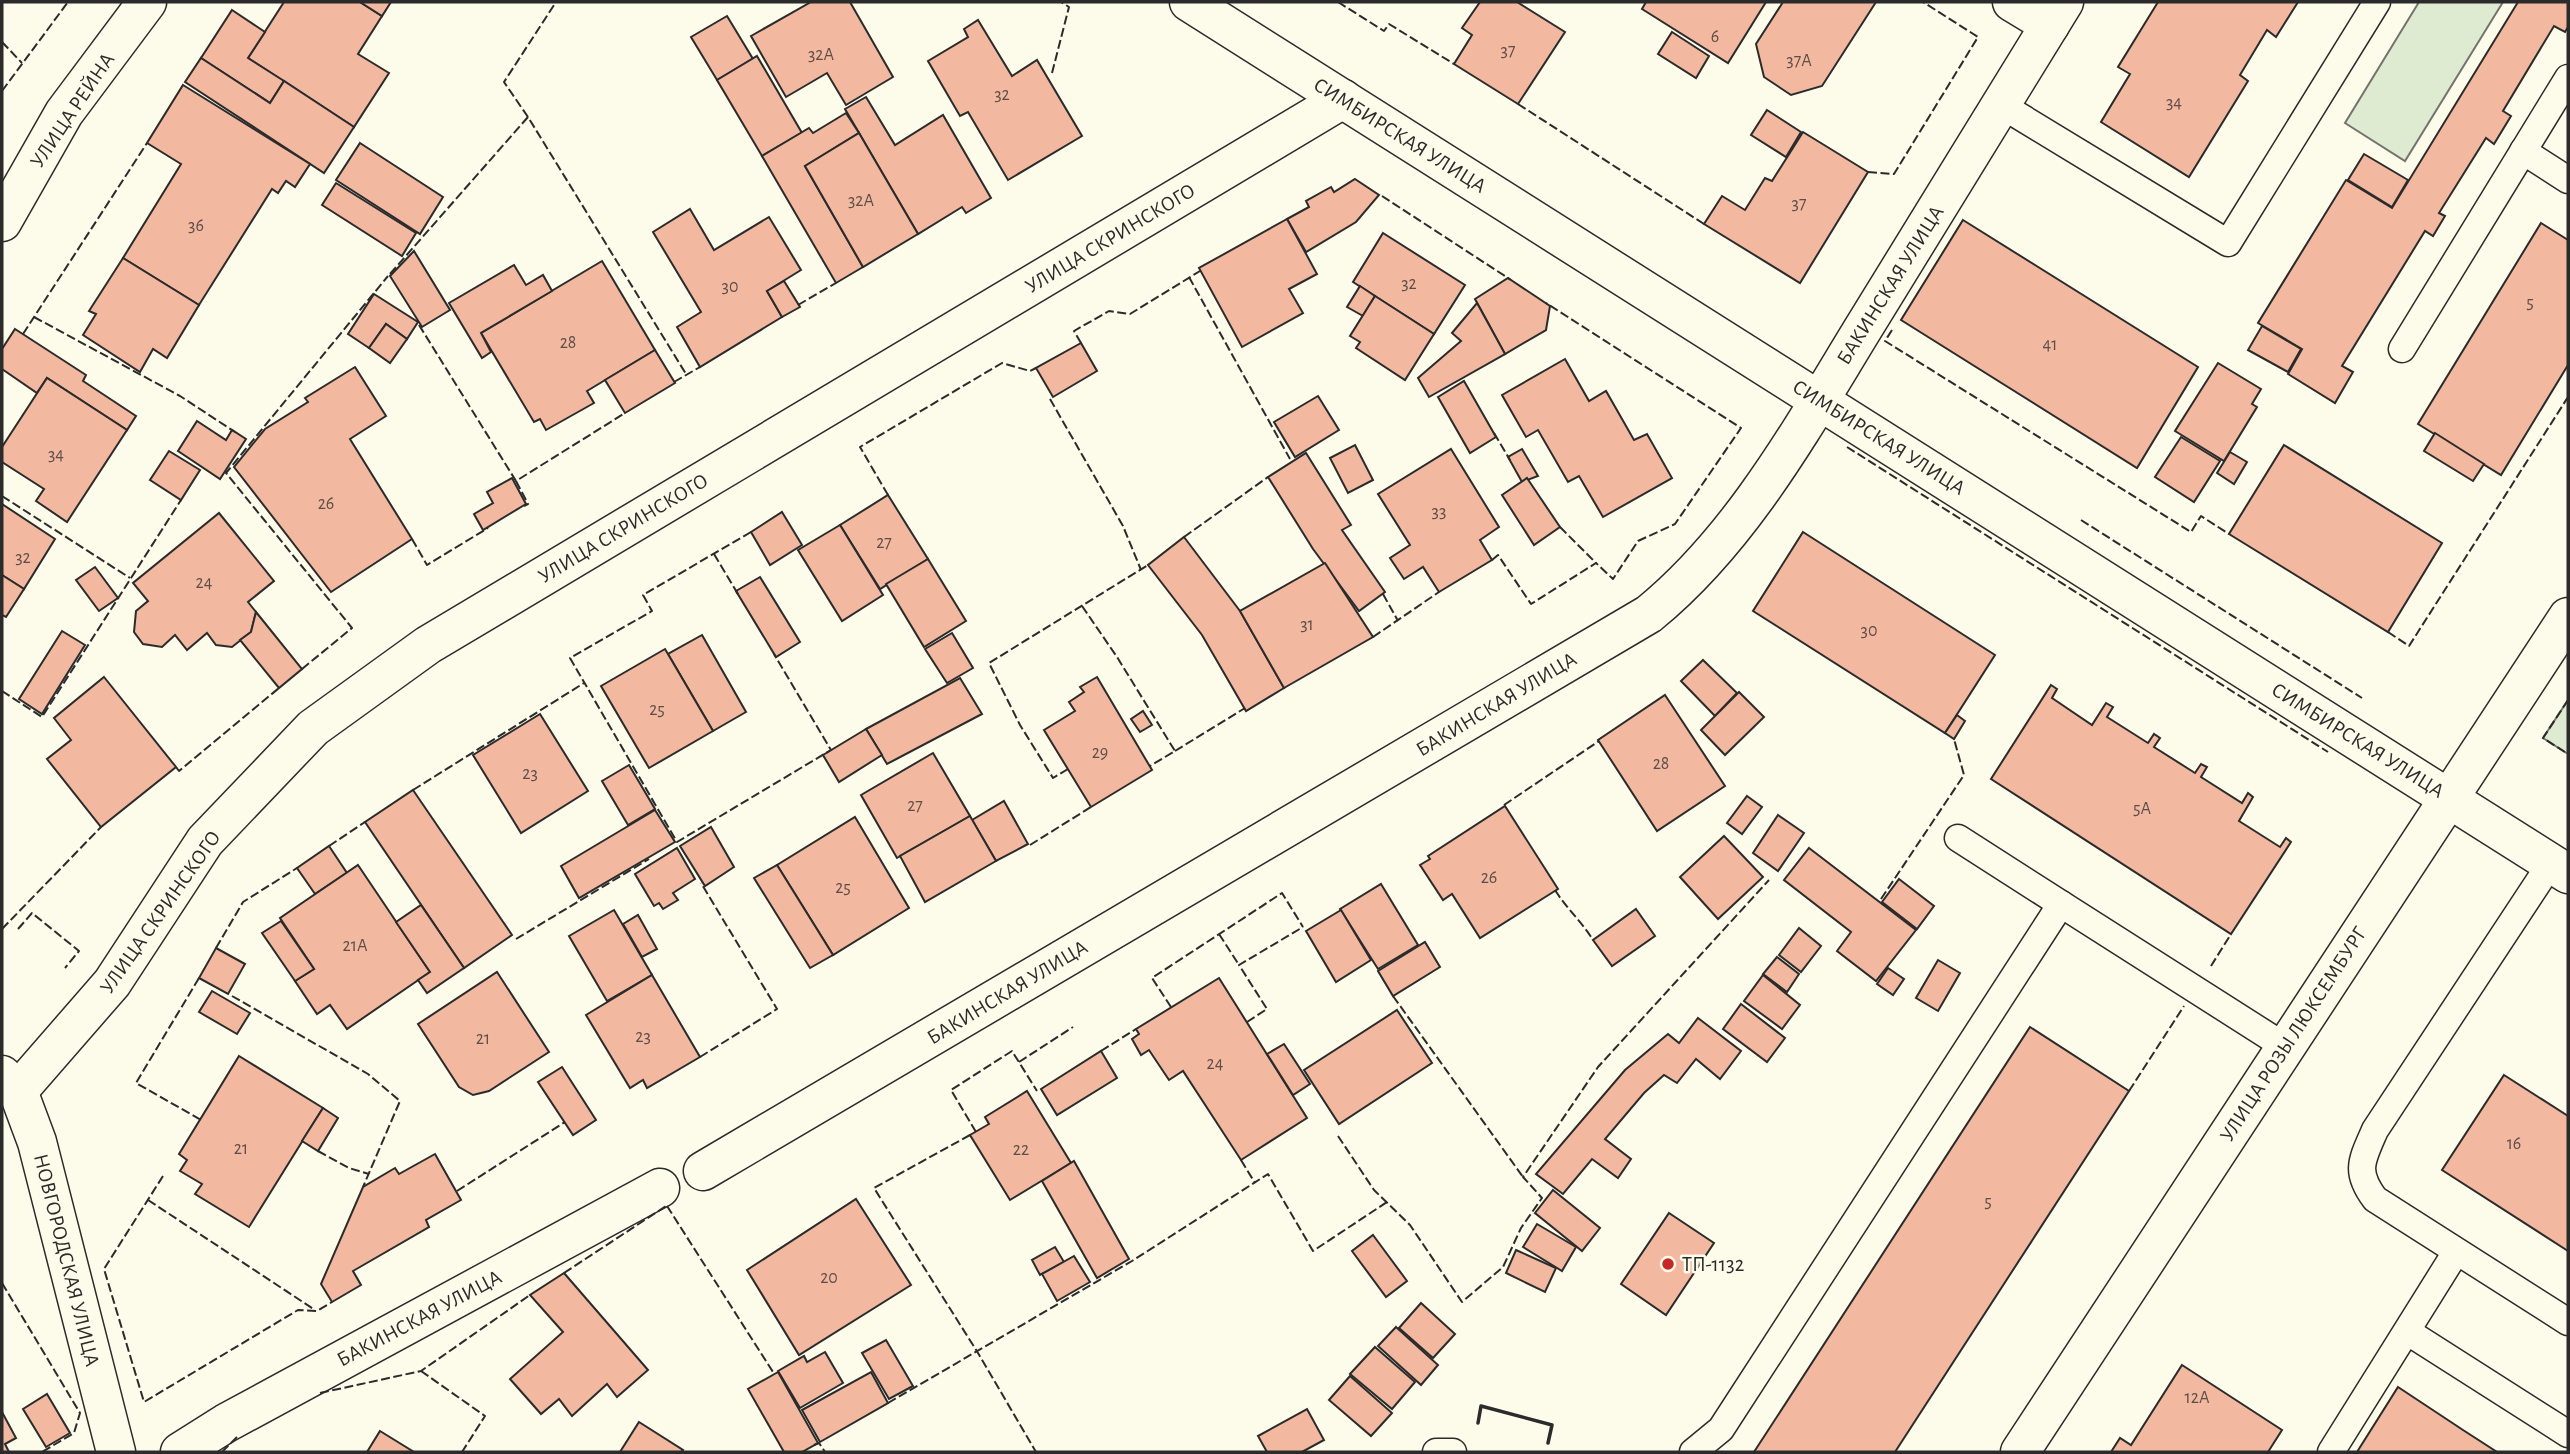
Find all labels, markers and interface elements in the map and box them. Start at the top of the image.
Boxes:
house number: 6 [1711,28,1719,46]
house number: 37 [1501,42,1515,60]
house number: 32А [808,46,835,64]
street label: УЛИЦА РЕЙНА [26,49,118,171]
house number: 37А [1786,52,1812,70]
street label: СИМБИРСКАЯ УЛИЦА [1310,74,1490,197]
house number: 32 [994,86,1010,104]
house number: 34 [2166,94,2182,112]
street label: УЛИЦА СКРИНСКОГО [1022,180,1199,297]
house number: 32А [848,192,875,210]
house number: 37 [1792,195,1806,213]
street label: БАКИНСКАЯ УЛИЦА [1833,202,1948,368]
house number: 36 [188,217,204,235]
house number: 32 [1401,275,1417,293]
house number: 30 [722,278,738,296]
house number: 5 [2526,294,2534,312]
house number: 28 [560,334,576,352]
house number: 41 [2043,336,2057,354]
street label: СИМБИРСКАЯ УЛИЦА [1789,376,1969,499]
house number: 34 [48,446,64,464]
street label: УЛИЦА СКРИНСКОГО [535,470,712,587]
house number: 26 [318,495,334,513]
house number: 33 [1432,503,1446,521]
house number: 27 [876,534,892,552]
house number: 32 [15,549,31,567]
house number: 24 [196,574,213,592]
house number: 31 [1300,616,1314,634]
house number: 30 [1861,622,1877,640]
street label: БАКИНСКАЯ УЛИЦА [1412,648,1580,761]
street label: СИМБИРСКАЯ УЛИЦА [2268,679,2448,802]
house number: 25 [649,701,665,719]
house number: 29 [1092,744,1108,762]
house number: 28 [1653,755,1669,773]
house number: 23 [522,765,538,783]
house number: 27 [907,797,923,815]
house number: 5А [2133,800,2151,818]
street label: УЛИЦА СКРИНСКОГО [96,827,225,998]
house number: 26 [1481,869,1497,887]
house number: 25 [835,879,851,897]
street label: УЛИЦА РОЗЫ ЛЮКСЕМБУРГ [2216,923,2371,1145]
street label: БАКИНСКАЯ УЛИЦА [923,936,1091,1049]
house number: 21А [343,937,368,955]
house number: 23 [635,1028,651,1046]
house number: 21 [476,1030,490,1048]
house number: 24 [1207,1055,1224,1073]
house number: 16 [2507,1135,2521,1153]
house number: 21 [234,1140,248,1158]
house number: 22 [1013,1141,1029,1159]
street label: НОВГОРОДСКАЯ УЛИЦА [30,1152,103,1369]
house number: 5 [1984,1193,1992,1211]
place label: ТП-1132 [1682,1254,1744,1275]
marker: ТП-1132 [1660,1256,1676,1272]
street label: БАКИНСКАЯ УЛИЦА [334,1266,505,1371]
house number: 20 [820,1269,838,1287]
house number: 12А [2185,1389,2210,1407]

